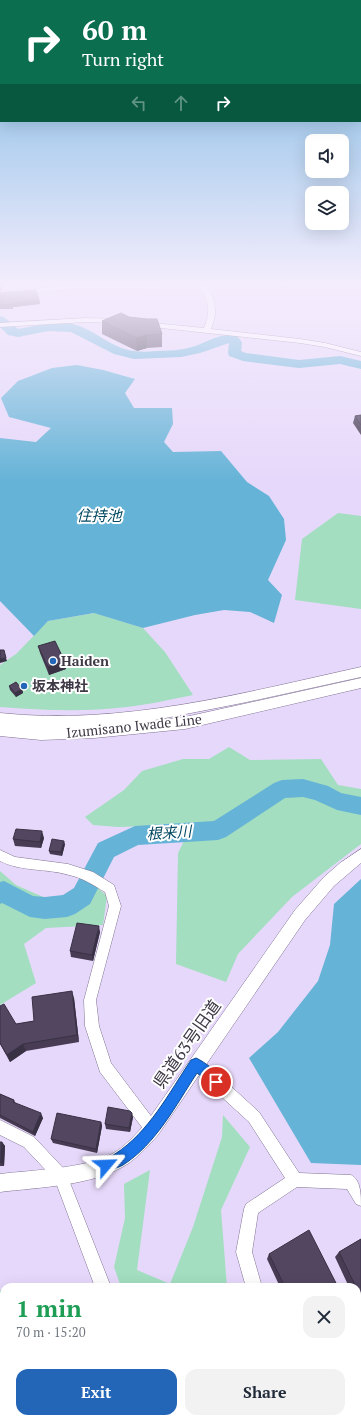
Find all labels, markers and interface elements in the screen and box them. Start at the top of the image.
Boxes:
text: 60 m [82,11,147,48]
icon: right [16,16,68,68]
text: Turn right [82,47,164,71]
icon: left [128,92,150,114]
icon: ahead [170,92,192,114]
icon: right [212,92,234,114]
map controls [305,134,349,230]
button: sound [305,134,349,178]
button: layers [305,186,349,230]
water label: 住持池 [76,505,123,525]
place label: Haiden [61,651,109,670]
marker: Haiden [48,656,58,666]
place label: 坂本神社 [32,676,88,695]
marker: 坂本神社 [19,681,29,691]
street label: Izumisano Iwade Line [65,709,203,742]
water label: 根来川 [146,820,194,844]
street label: 県道63号旧道 [148,995,226,1093]
pin [199,1065,233,1099]
icon: arrive [205,1071,227,1093]
position arrow [85,1144,127,1186]
text: 1 min [16,1292,82,1324]
button: close [303,1296,345,1338]
text: 70 m · 15:20 [16,1323,86,1341]
button: Exit [16,1369,177,1415]
button: Share [185,1369,345,1415]

